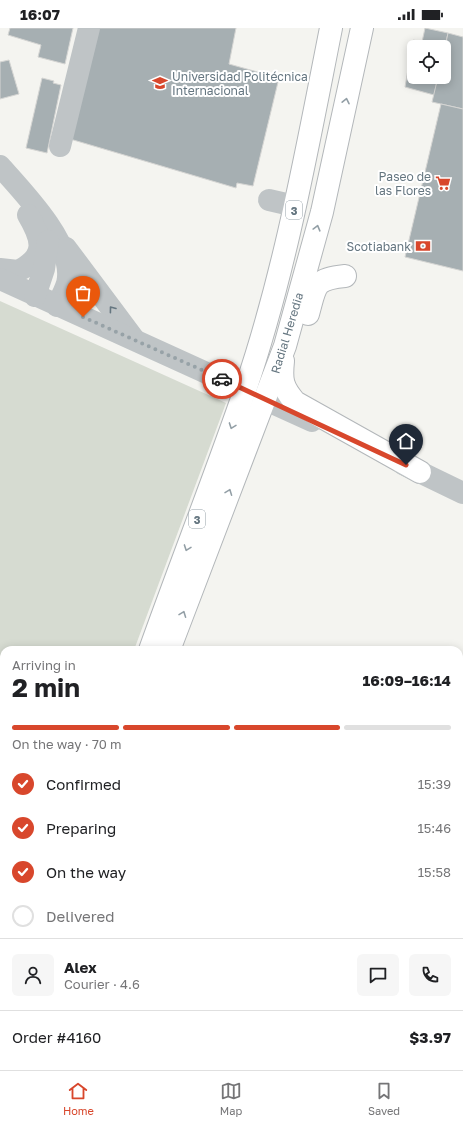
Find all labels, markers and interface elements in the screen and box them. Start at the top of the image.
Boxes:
text: 16:07 [20,5,60,23]
map controls [407,40,451,84]
button: locate [407,40,451,84]
place label: Universidad Politécnica Internacional [172,69,308,98]
school or university icon: Universidad Politécnica Internacional [151,74,169,92]
one-way arrow [341,98,349,104]
place label: Paseo de las Flores [375,169,431,198]
supermarket icon: Paseo de las Flores [434,174,452,192]
road number: 3 [286,201,302,219]
one-way arrow [313,224,321,231]
bank icon: Scotiabank [414,237,432,255]
place label: Scotiabank [346,239,411,254]
pin [66,276,100,317]
icon: bag [72,282,94,304]
street label: Radial Heredia [268,291,306,375]
one-way arrow [109,306,116,313]
courier [202,359,242,399]
icon: car [211,368,233,390]
one-way arrow [228,422,236,429]
pin [389,424,423,465]
icon: home [395,430,417,452]
one-way arrow [225,489,233,496]
road number: 3 [189,510,205,528]
one-way arrow [183,544,191,551]
one-way arrow [178,610,186,617]
text: Arriving in [12,657,76,673]
text: 16:09–16:14 [363,671,451,689]
text: 2 min [12,672,80,703]
text: On the way · 70 m [12,736,122,752]
icon: check [12,773,34,795]
text: Confirmed [46,775,121,793]
text: 15:39 [418,776,451,792]
icon: check [12,817,34,839]
text: Preparing [46,819,116,837]
text: 15:46 [417,820,451,836]
icon: check [12,861,34,883]
text: On the way [46,863,126,881]
text: 15:58 [418,864,451,880]
text: Delivered [46,907,114,925]
button: person [12,954,54,996]
button: chat [357,954,399,996]
button: phone [409,954,451,996]
text: Alex [64,958,97,976]
text: Courier · 4.6 [64,976,140,992]
text: Order #4160 [12,1028,101,1046]
text: $3.97 [409,1028,451,1046]
tab: Home [63,1080,94,1117]
tab: Map [220,1080,242,1117]
tab: Saved [368,1080,400,1117]

